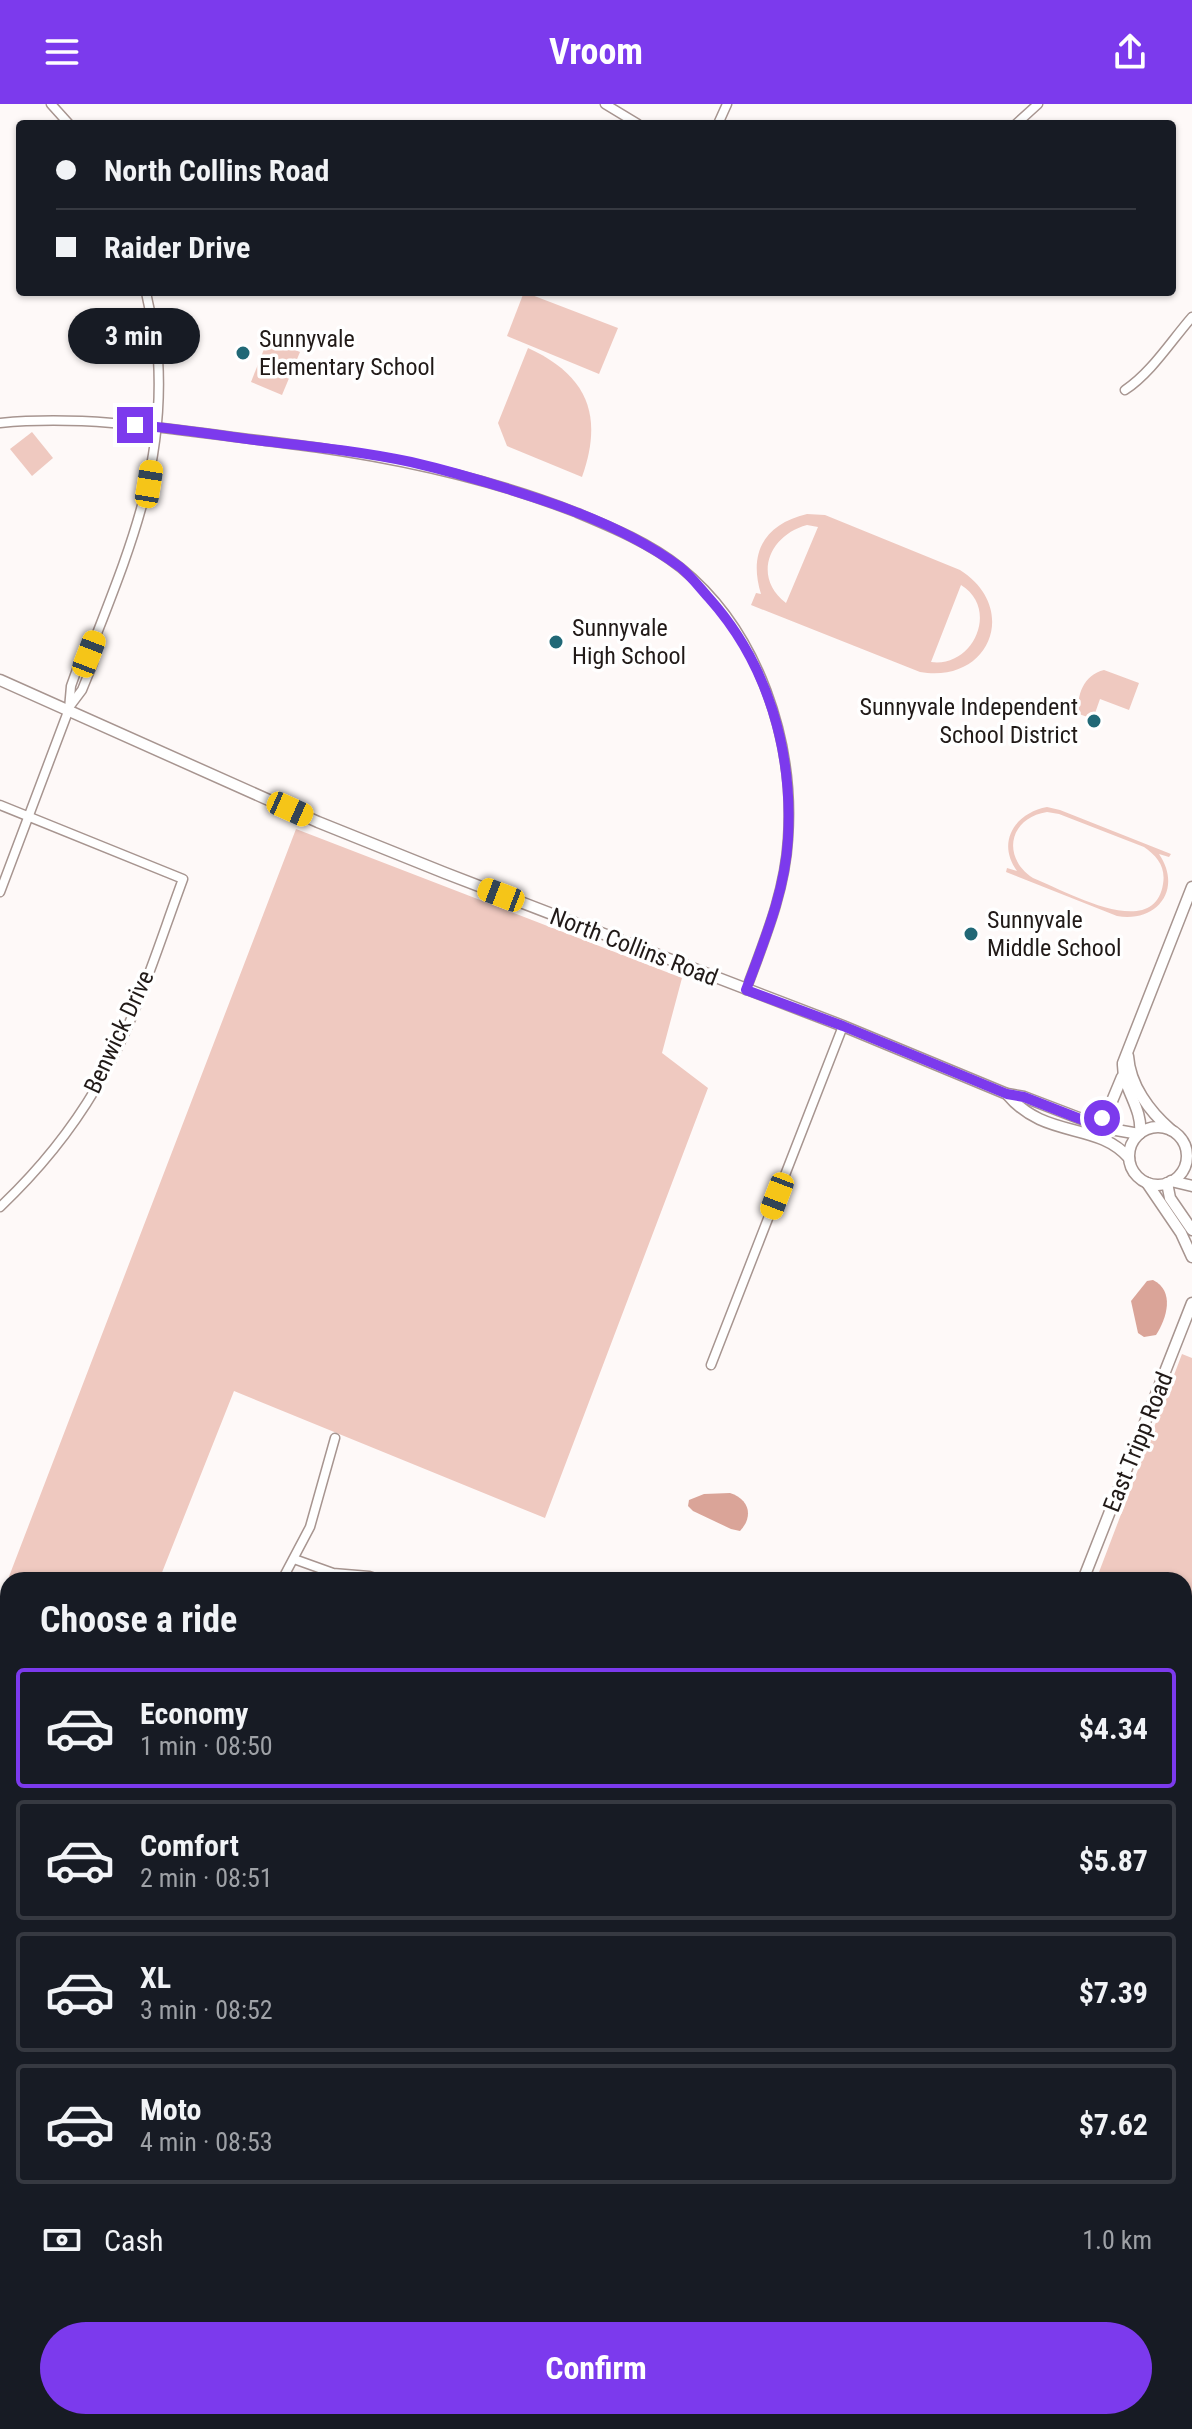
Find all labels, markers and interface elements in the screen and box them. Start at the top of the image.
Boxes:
icon: menu [40,30,84,74]
icon: share [1108,30,1152,74]
text: Vroom [549,31,643,73]
text: North Collins Road [104,153,329,188]
text: Raider Drive [104,230,250,265]
callout: 3 min [69,309,201,365]
text: 3 min [105,321,163,351]
place label: Sunnyvale Elementary School [259,325,435,381]
marker: Sunnyvale Elementary School [234,344,252,362]
route end [117,407,153,443]
car [133,458,165,510]
place label: Sunnyvale High School [572,614,686,670]
car [69,627,109,681]
marker: Sunnyvale High School [547,633,565,651]
place label: Sunnyvale Independent School District [859,693,1078,749]
marker: Sunnyvale Independent School District [1085,712,1103,730]
car [263,788,317,830]
car [474,875,528,915]
street label: North Collins Road [546,902,722,992]
place label: Sunnyvale Middle School [987,906,1121,962]
marker: Sunnyvale Middle School [962,925,980,943]
street label: Benwick Drive [78,966,160,1098]
route start [1084,1100,1120,1136]
car [757,1169,797,1223]
street label: East Tripp Road [1097,1368,1179,1516]
text: Choose a ride [40,1599,237,1641]
icon: car [44,1692,116,1764]
text: Economy [140,1696,248,1731]
text: $4.34 [1079,1711,1148,1746]
text: 1 min · 08:50 [140,1731,273,1761]
icon: car [44,1824,116,1896]
text: Comfort [140,1828,239,1863]
text: $5.87 [1079,1843,1148,1878]
text: 2 min · 08:51 [140,1863,273,1893]
icon: car [44,1956,116,2028]
text: XL [140,1960,171,1995]
text: $7.39 [1079,1975,1148,2010]
text: 3 min · 08:52 [140,1995,273,2025]
icon: car [44,2088,116,2160]
text: Moto [140,2092,201,2127]
text: $7.62 [1079,2107,1148,2142]
text: 4 min · 08:53 [140,2127,273,2157]
icon: cash [40,2218,84,2262]
text: Cash [104,2223,164,2258]
text: 1.0 km [1082,2225,1152,2255]
button: Confirm [40,2322,1152,2414]

